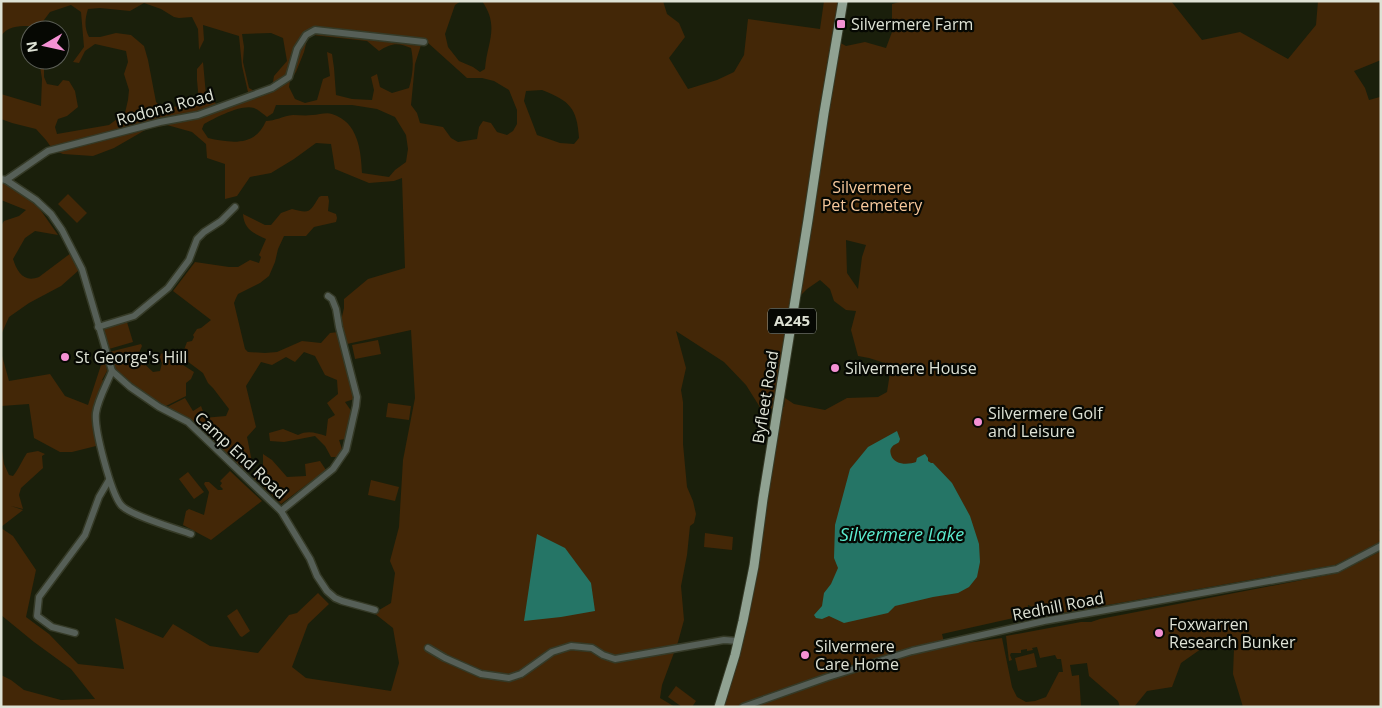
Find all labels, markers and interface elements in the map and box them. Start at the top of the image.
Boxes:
place label: Silvermere Farm [851,13,973,35]
marker: Silvermere Farm [835,18,847,30]
north arrow [20,20,70,70]
text: N [21,40,42,54]
street label: Rodona Road [114,83,216,131]
park label: Silvermere Pet Cemetery [822,176,923,216]
road number: A245 [768,308,816,334]
place label: St George's Hill [75,346,187,368]
street label: Byfleet Road [747,349,783,445]
marker: St George's Hill [59,351,71,363]
place label: Silvermere House [845,357,977,379]
marker: Silvermere House [829,362,841,374]
place label: Silvermere Golf and Leisure [988,402,1104,442]
street label: Camp End Road [190,407,292,503]
marker: Silvermere Golf and Leisure [972,416,984,428]
water label: Silvermere Lake [840,522,964,546]
street label: Redhill Road [1010,586,1106,626]
place label: Foxwarren Research Bunker [1169,613,1296,653]
marker: Foxwarren Research Bunker [1153,627,1165,639]
place label: Silvermere Care Home [815,635,899,675]
marker: Silvermere Care Home [799,649,811,661]

